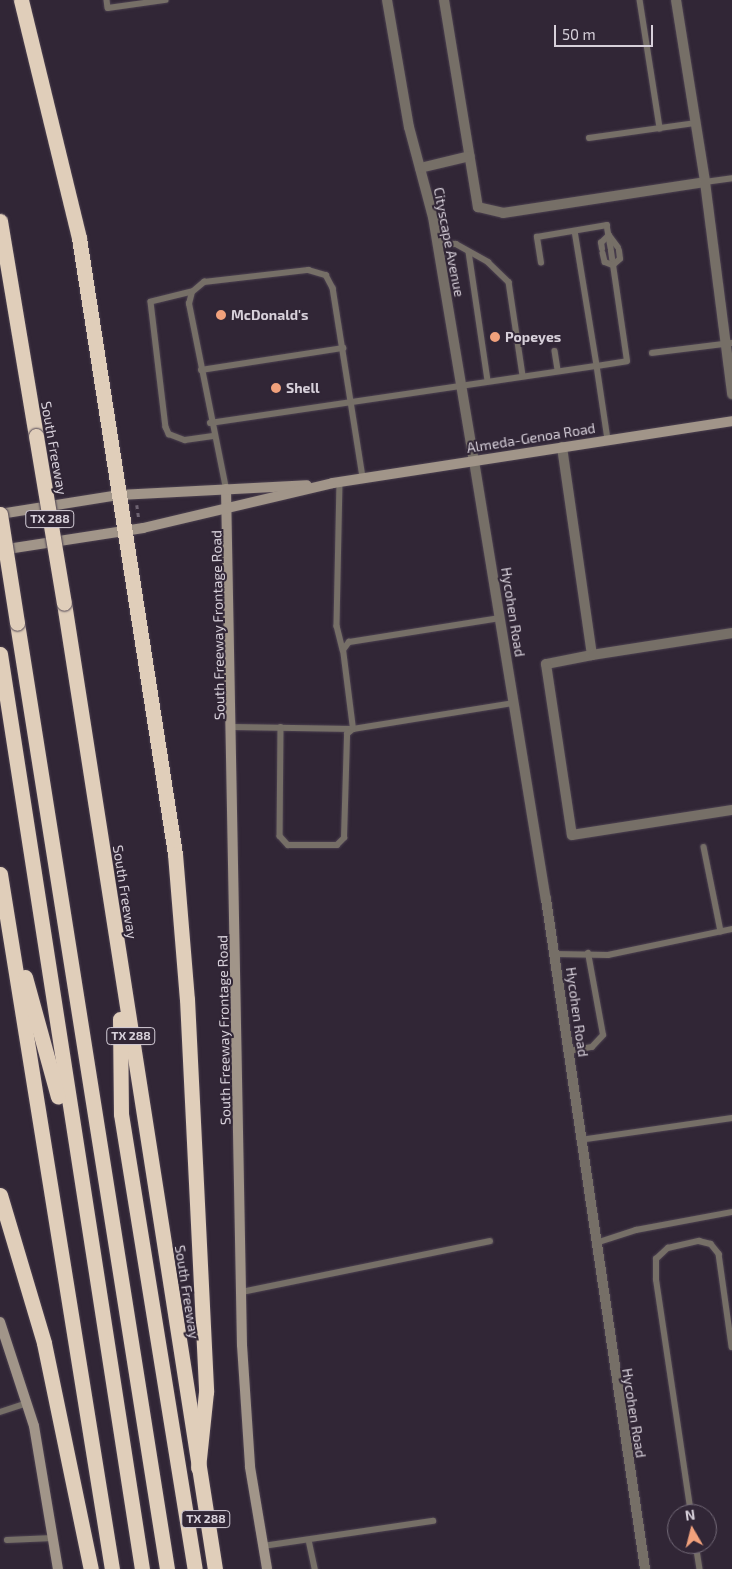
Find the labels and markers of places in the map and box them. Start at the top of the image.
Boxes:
place label: McDonald's [231,307,309,323]
marker: McDonald's [215,309,227,321]
place label: Popeyes [505,329,561,345]
marker: Popeyes [489,331,501,343]
place label: Shell [286,380,320,396]
marker: Shell [270,382,282,394]

